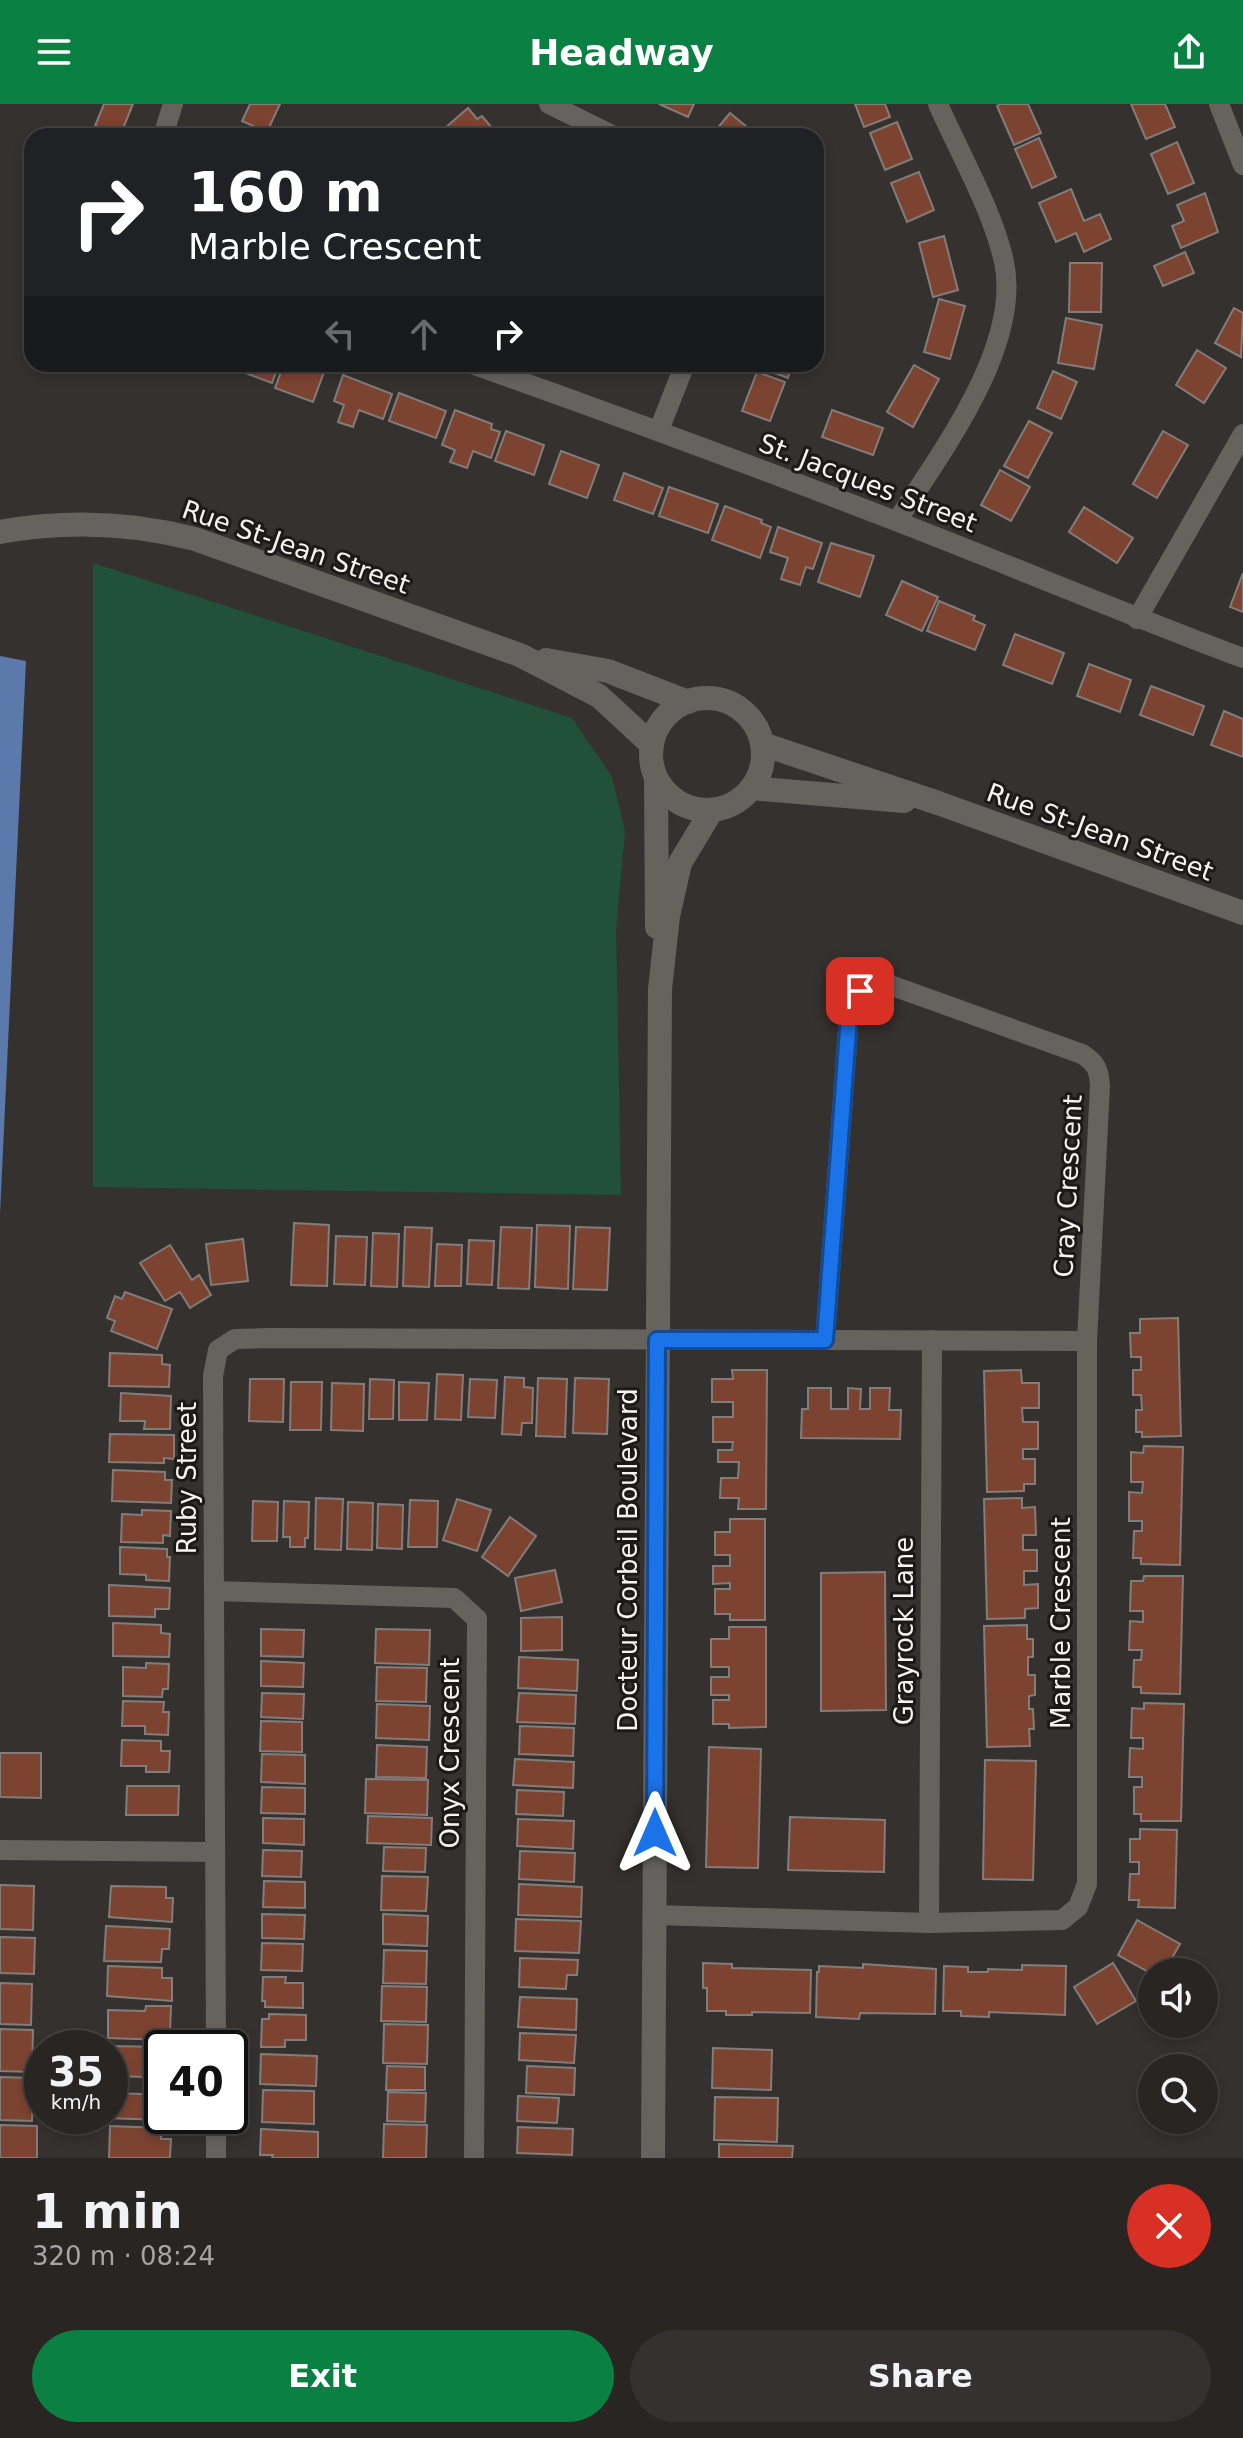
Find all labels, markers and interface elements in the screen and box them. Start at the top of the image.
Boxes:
icon: menu [32,30,76,74]
icon: share [1167,30,1211,74]
text: Headway [529,32,714,73]
text: 160 m [188,159,383,224]
icon: right [56,160,160,264]
text: Marble Crescent [188,226,481,267]
icon: left [318,312,362,356]
icon: ahead [402,312,446,356]
icon: right [486,312,530,356]
street label: St. Jacques Street [755,428,981,538]
street label: Rue St-Jean Street [178,494,414,600]
street label: Rue St-Jean Street [983,777,1217,887]
pin [826,957,894,1025]
icon: arrive [838,969,882,1013]
street label: Cray Crescent [1048,1094,1088,1278]
street label: Docteur Corbeil Boulevard [613,1388,643,1732]
street label: Ruby Street [172,1402,202,1554]
street label: Marble Crescent [1046,1517,1076,1729]
street label: Grayrock Lane [889,1537,919,1725]
street label: Onyx Crescent [435,1658,465,1848]
position arrow [613,1791,697,1875]
map controls [1138,1958,1218,2134]
button: sound [1138,1958,1218,2038]
speed limit sign: 40 [144,2030,248,2134]
text: 35 [48,2049,104,2095]
button: search [1138,2054,1218,2134]
text: km/h [51,2090,101,2114]
text: 1 min [32,2183,183,2239]
button: close [1127,2184,1211,2268]
text: 320 m · 08:24 [32,2241,215,2271]
button: Exit [32,2330,614,2422]
button: Share [630,2330,1211,2422]

